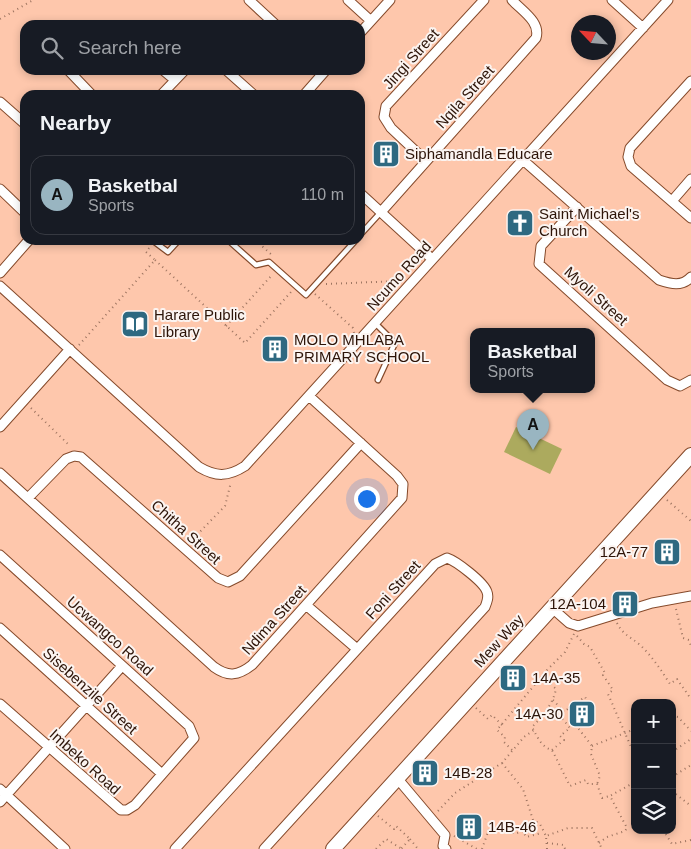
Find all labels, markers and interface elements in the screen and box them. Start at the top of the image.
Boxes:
north arrow [571,15,616,60]
search box [20,20,365,75]
street label: Jingi Street [379,24,443,92]
icon: search [38,34,66,62]
text: Search here [78,37,182,58]
street label: Nqila Street [432,61,498,131]
text: Nearby [40,111,111,134]
building icon: Siphamandla Educare [371,139,401,169]
place label: Siphamandla Educare [405,145,553,162]
text: Basketbal [88,175,178,196]
text: A [51,186,63,203]
text: 110 m [301,186,344,203]
text: Sports [88,197,134,214]
place label: Saint Michael's Church [539,205,639,239]
church icon: Saint Michael's Church [505,208,535,238]
street label: Ncumo Road [363,237,434,314]
street label: Myoli Street [561,263,632,329]
place label: Harare Public Library [154,306,245,340]
library icon: Harare Public Library [120,309,150,339]
popup [470,328,595,393]
place label: MOLO MHLABA PRIMARY SCHOOL [294,331,429,365]
building icon: MOLO MHLABA PRIMARY SCHOOL [260,334,290,364]
text: Basketbal [488,341,577,362]
text: Sports [488,363,534,380]
pin: A [517,409,549,450]
your location [354,486,380,512]
street label: Chitha Street [148,496,225,568]
building icon: 12A-77 [652,537,682,567]
place label: 12A-77 [600,543,648,560]
street label: Foni Street [362,556,424,623]
street label: Ndima Street [238,581,310,658]
building icon: 12A-104 [610,589,640,619]
street label: Ucwangco Road [64,592,157,679]
place label: 12A-104 [549,595,606,612]
street label: Mew Way [470,610,527,671]
street label: Sisebenzile Street [40,644,142,738]
building icon: 14A-35 [498,663,528,693]
place label: 14A-35 [532,669,580,686]
building icon: 14A-30 [567,699,597,729]
map controls [631,699,676,834]
button: + [631,699,676,744]
place label: 14A-30 [515,705,563,722]
street label: Imbeko Road [46,725,124,798]
button: − [631,744,676,789]
building icon: 14B-28 [410,758,440,788]
place label: 14B-28 [444,764,492,781]
button: layers [631,789,676,834]
building icon: 14B-46 [454,812,484,842]
place label: 14B-46 [488,818,536,835]

